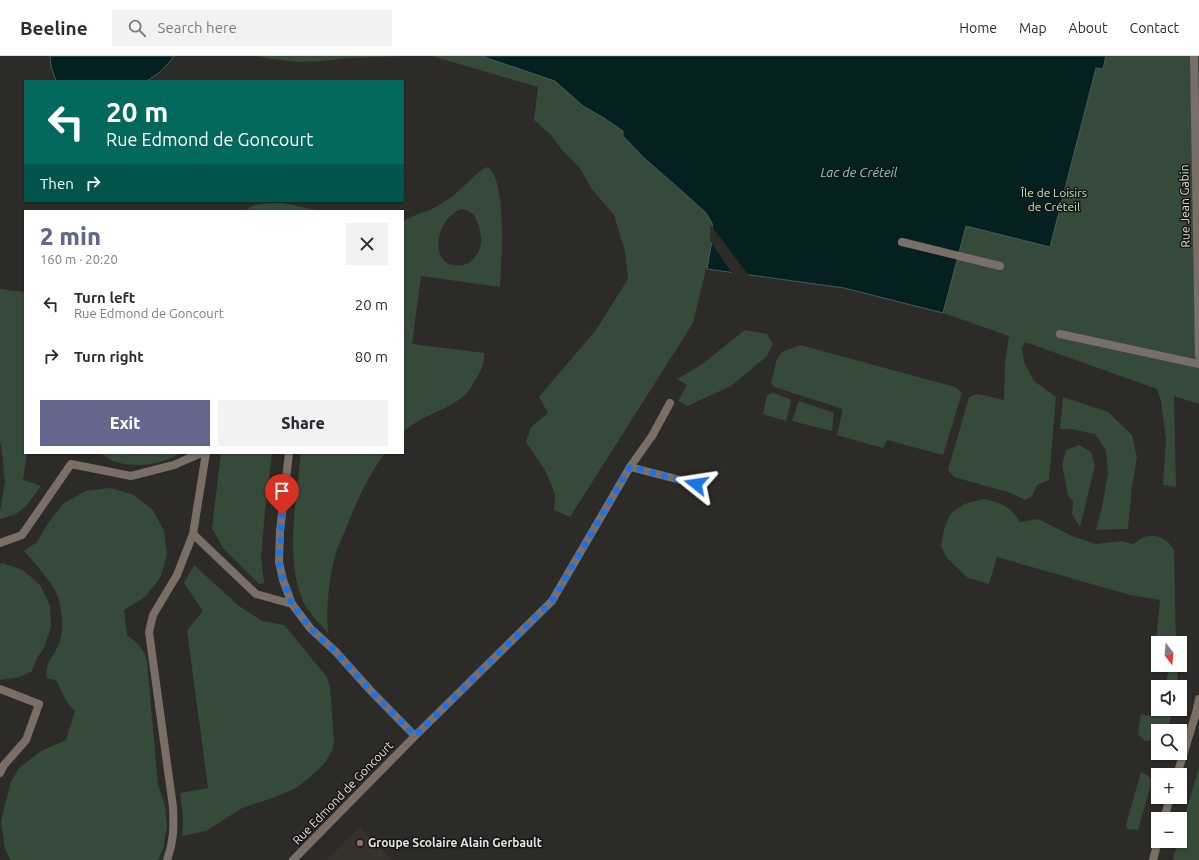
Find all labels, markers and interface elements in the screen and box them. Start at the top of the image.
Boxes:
search box [112,10,392,46]
text: Beeline [20,17,88,39]
icon: search [126,17,148,39]
text: Search here [158,19,237,36]
text: Home [959,20,997,36]
text: Map [1019,20,1047,36]
text: About [1069,20,1108,36]
text: Contact [1130,20,1179,36]
icon: left [40,96,92,148]
text: 20 m [106,96,168,127]
text: Rue Edmond de Goncourt [106,129,313,149]
street label: Rue Jean Gabin [1177,164,1192,248]
water label: Lac de Créteil [821,165,898,179]
icon: right [82,172,104,194]
text: Then [40,175,74,192]
park label: Île de Loisirs de Créteil [1020,186,1087,213]
text: 2 min [40,223,101,250]
button: close [346,223,388,265]
text: 160 m · 20:20 [40,252,118,266]
text: Turn left [74,289,135,306]
icon: left [40,293,62,315]
text: 20 m [355,296,388,313]
text: Rue Edmond de Goncourt [74,306,224,320]
icon: right [40,345,62,367]
text: Turn right [74,348,144,365]
text: 80 m [355,348,388,365]
button: Exit [40,400,210,446]
button: Share [218,400,388,446]
position arrow [675,463,717,505]
pin [265,474,299,515]
icon: arrive [271,480,293,502]
north arrow [1151,636,1187,672]
map controls [1151,636,1187,848]
button: sound [1151,680,1187,716]
button: search [1151,724,1187,760]
street label: Rue Edmond de Goncourt [290,738,396,847]
button: + [1151,768,1187,804]
button: − [1151,812,1187,848]
place label: Groupe Scolaire Alain Gerbault [368,836,542,849]
marker: Groupe Scolaire Alain Gerbault [355,838,365,848]

